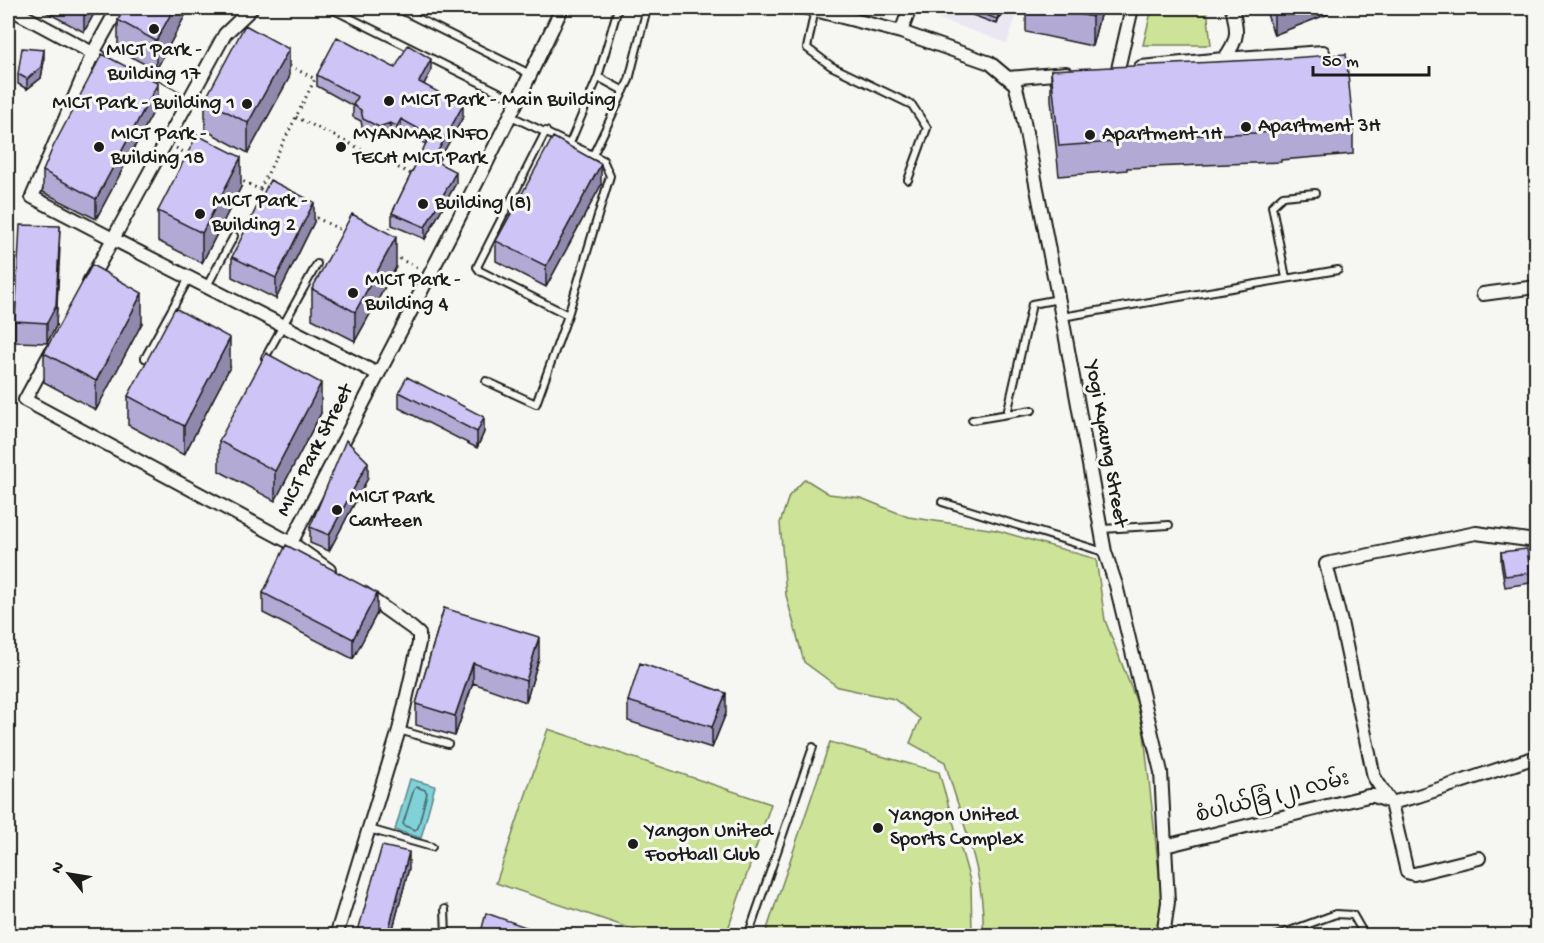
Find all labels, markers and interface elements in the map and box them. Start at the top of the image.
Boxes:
marker: MICT Park - Building 17 [147,22,161,36]
place label: MICT Park - Building 17 [106,39,202,88]
scale bar [1313,39,1428,77]
text: 50 m [1322,52,1359,73]
place label: MICT Park - Main Building [401,89,616,114]
place label: MICT Park - Building 1 [52,92,235,117]
marker: MICT Park - Main Building [382,94,396,108]
marker: MICT Park - Building 1 [240,97,254,111]
place label: Apartment 3H [1258,115,1382,140]
marker: Apartment 3H [1239,120,1253,134]
place label: MICT Park - Building 18 [110,123,207,172]
place label: MYANMAR INFO TECH MICT Park [352,123,489,172]
place label: Apartment 1H [1102,123,1223,148]
marker: Apartment 1H [1083,128,1097,142]
marker: MICT Park - Building 18 [92,140,106,154]
marker: MYANMAR INFO TECH MICT Park [334,140,348,154]
place label: MICT Park - Building 2 [211,190,308,239]
place label: Building (8) [434,192,532,217]
marker: Building (8) [416,197,430,211]
marker: MICT Park - Building 2 [193,207,207,221]
place label: MICT Park - Building 4 [364,269,461,318]
marker: MICT Park - Building 4 [346,286,360,300]
street label: Yogi Kyaung Street [1078,357,1132,531]
street label: MICT Park Street [272,379,361,521]
place label: MICT Park Canteen [349,486,436,535]
marker: MICT Park Canteen [330,503,344,517]
street label: စံပါယ်ခြံ (၂) လမ်း [1192,761,1353,831]
place label: Yangon United Sports Complex [888,804,1024,853]
place label: Yangon United Football Club [643,820,774,869]
marker: Yangon United Sports Complex [871,821,885,835]
marker: Yangon United Football Club [626,837,640,851]
north arrow [39,844,99,904]
text: N [48,859,70,878]

